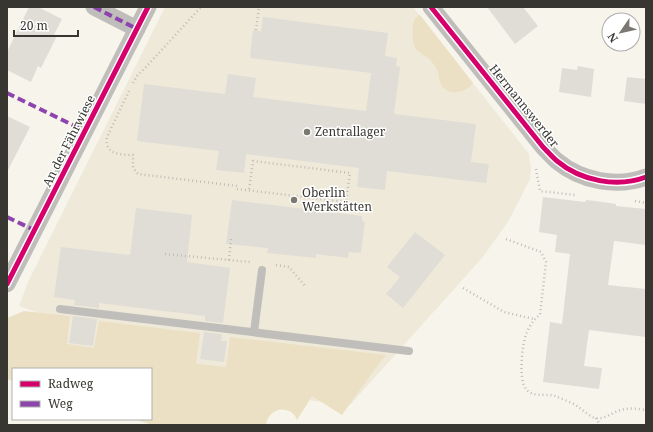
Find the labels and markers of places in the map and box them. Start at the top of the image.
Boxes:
place label: Zentrallager [315,123,386,140]
marker: Zentrallager [302,127,312,137]
place label: Oberlin Werkstätten [302,184,372,215]
marker: Oberlin Werkstätten [289,195,299,205]

